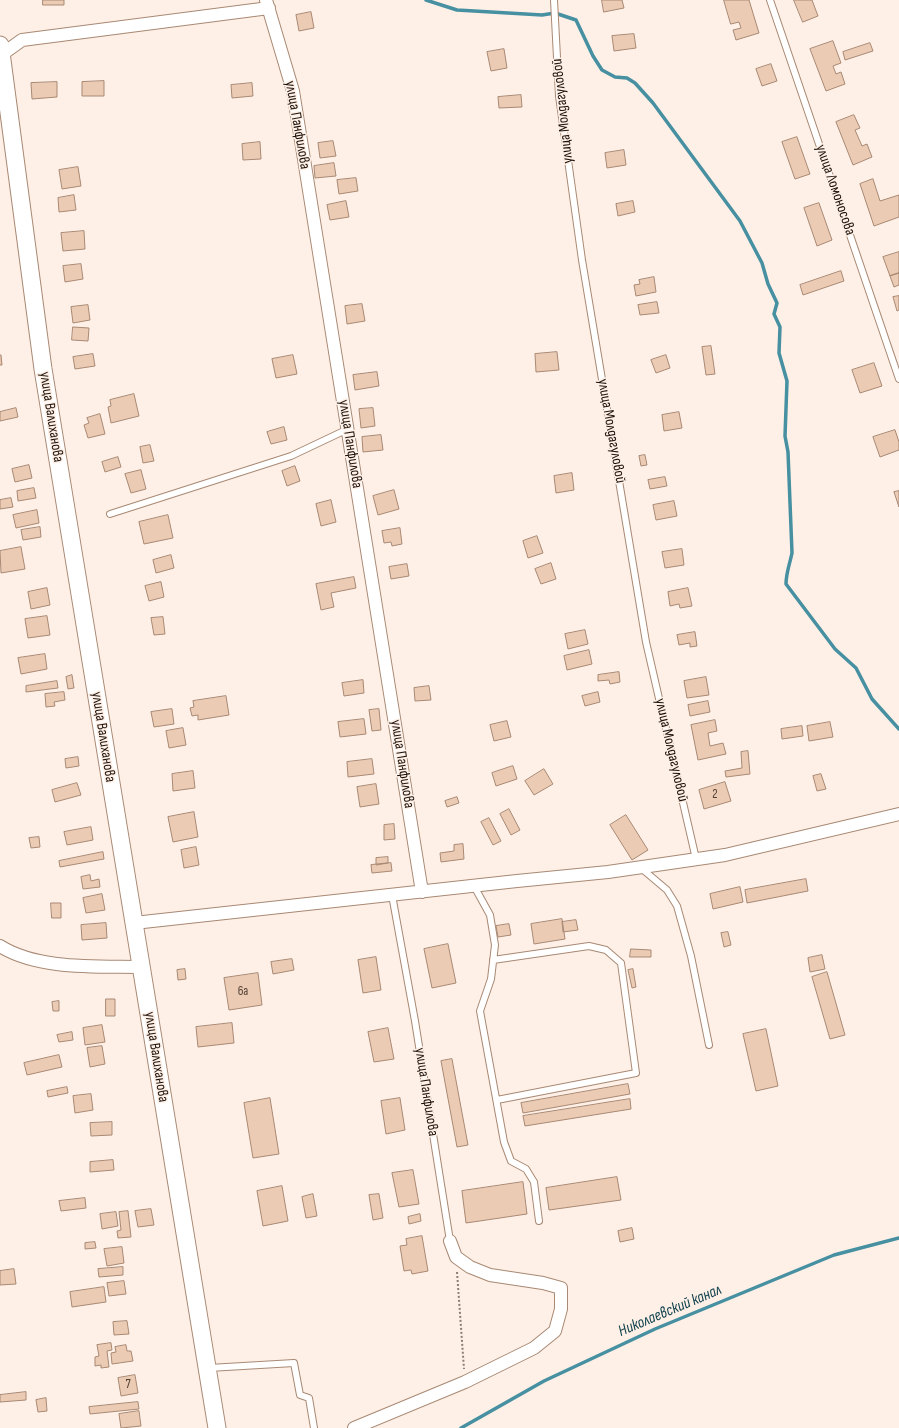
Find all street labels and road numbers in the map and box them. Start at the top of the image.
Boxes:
street label: улица Молдагуловой [549,58,577,164]
street label: улица Панфилова [280,80,314,170]
street label: улица Ломоносова [811,142,859,238]
street label: улица Валиханова [35,370,67,464]
street label: улица Молдагуловой [593,377,629,485]
street label: улица Панфилова [334,399,366,489]
street label: улица Валиханова [87,690,119,784]
street label: улица Молдагуловой [650,697,692,803]
street label: улица Панфилова [386,719,418,809]
street label: улица Валиханова [140,1010,172,1104]
street label: улица Панфилова [410,1047,442,1137]

